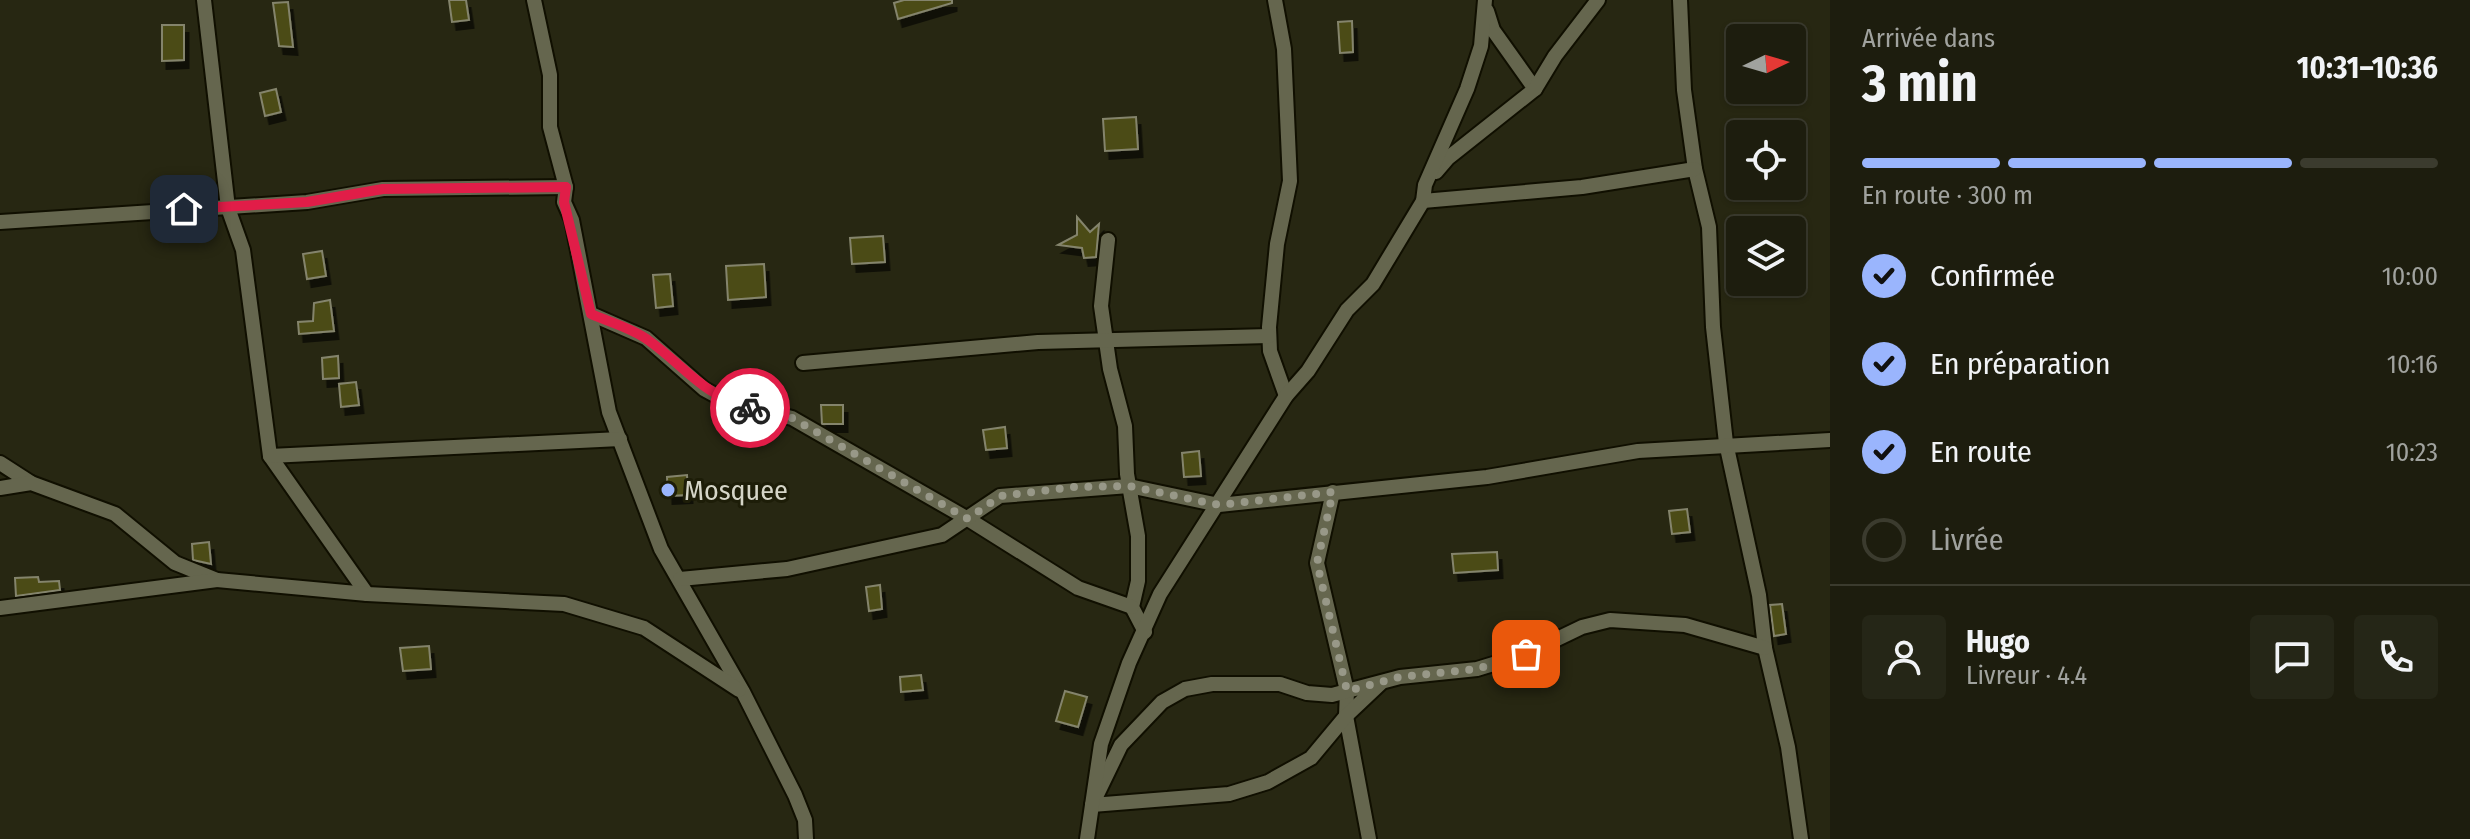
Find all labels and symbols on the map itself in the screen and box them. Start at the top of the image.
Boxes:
north arrow [1726,24,1806,104]
pin [150,175,218,243]
courier [710,368,790,448]
place label: Mosquee [684,474,788,507]
marker: Mosquee [659,481,677,499]
pin [1492,620,1560,688]

